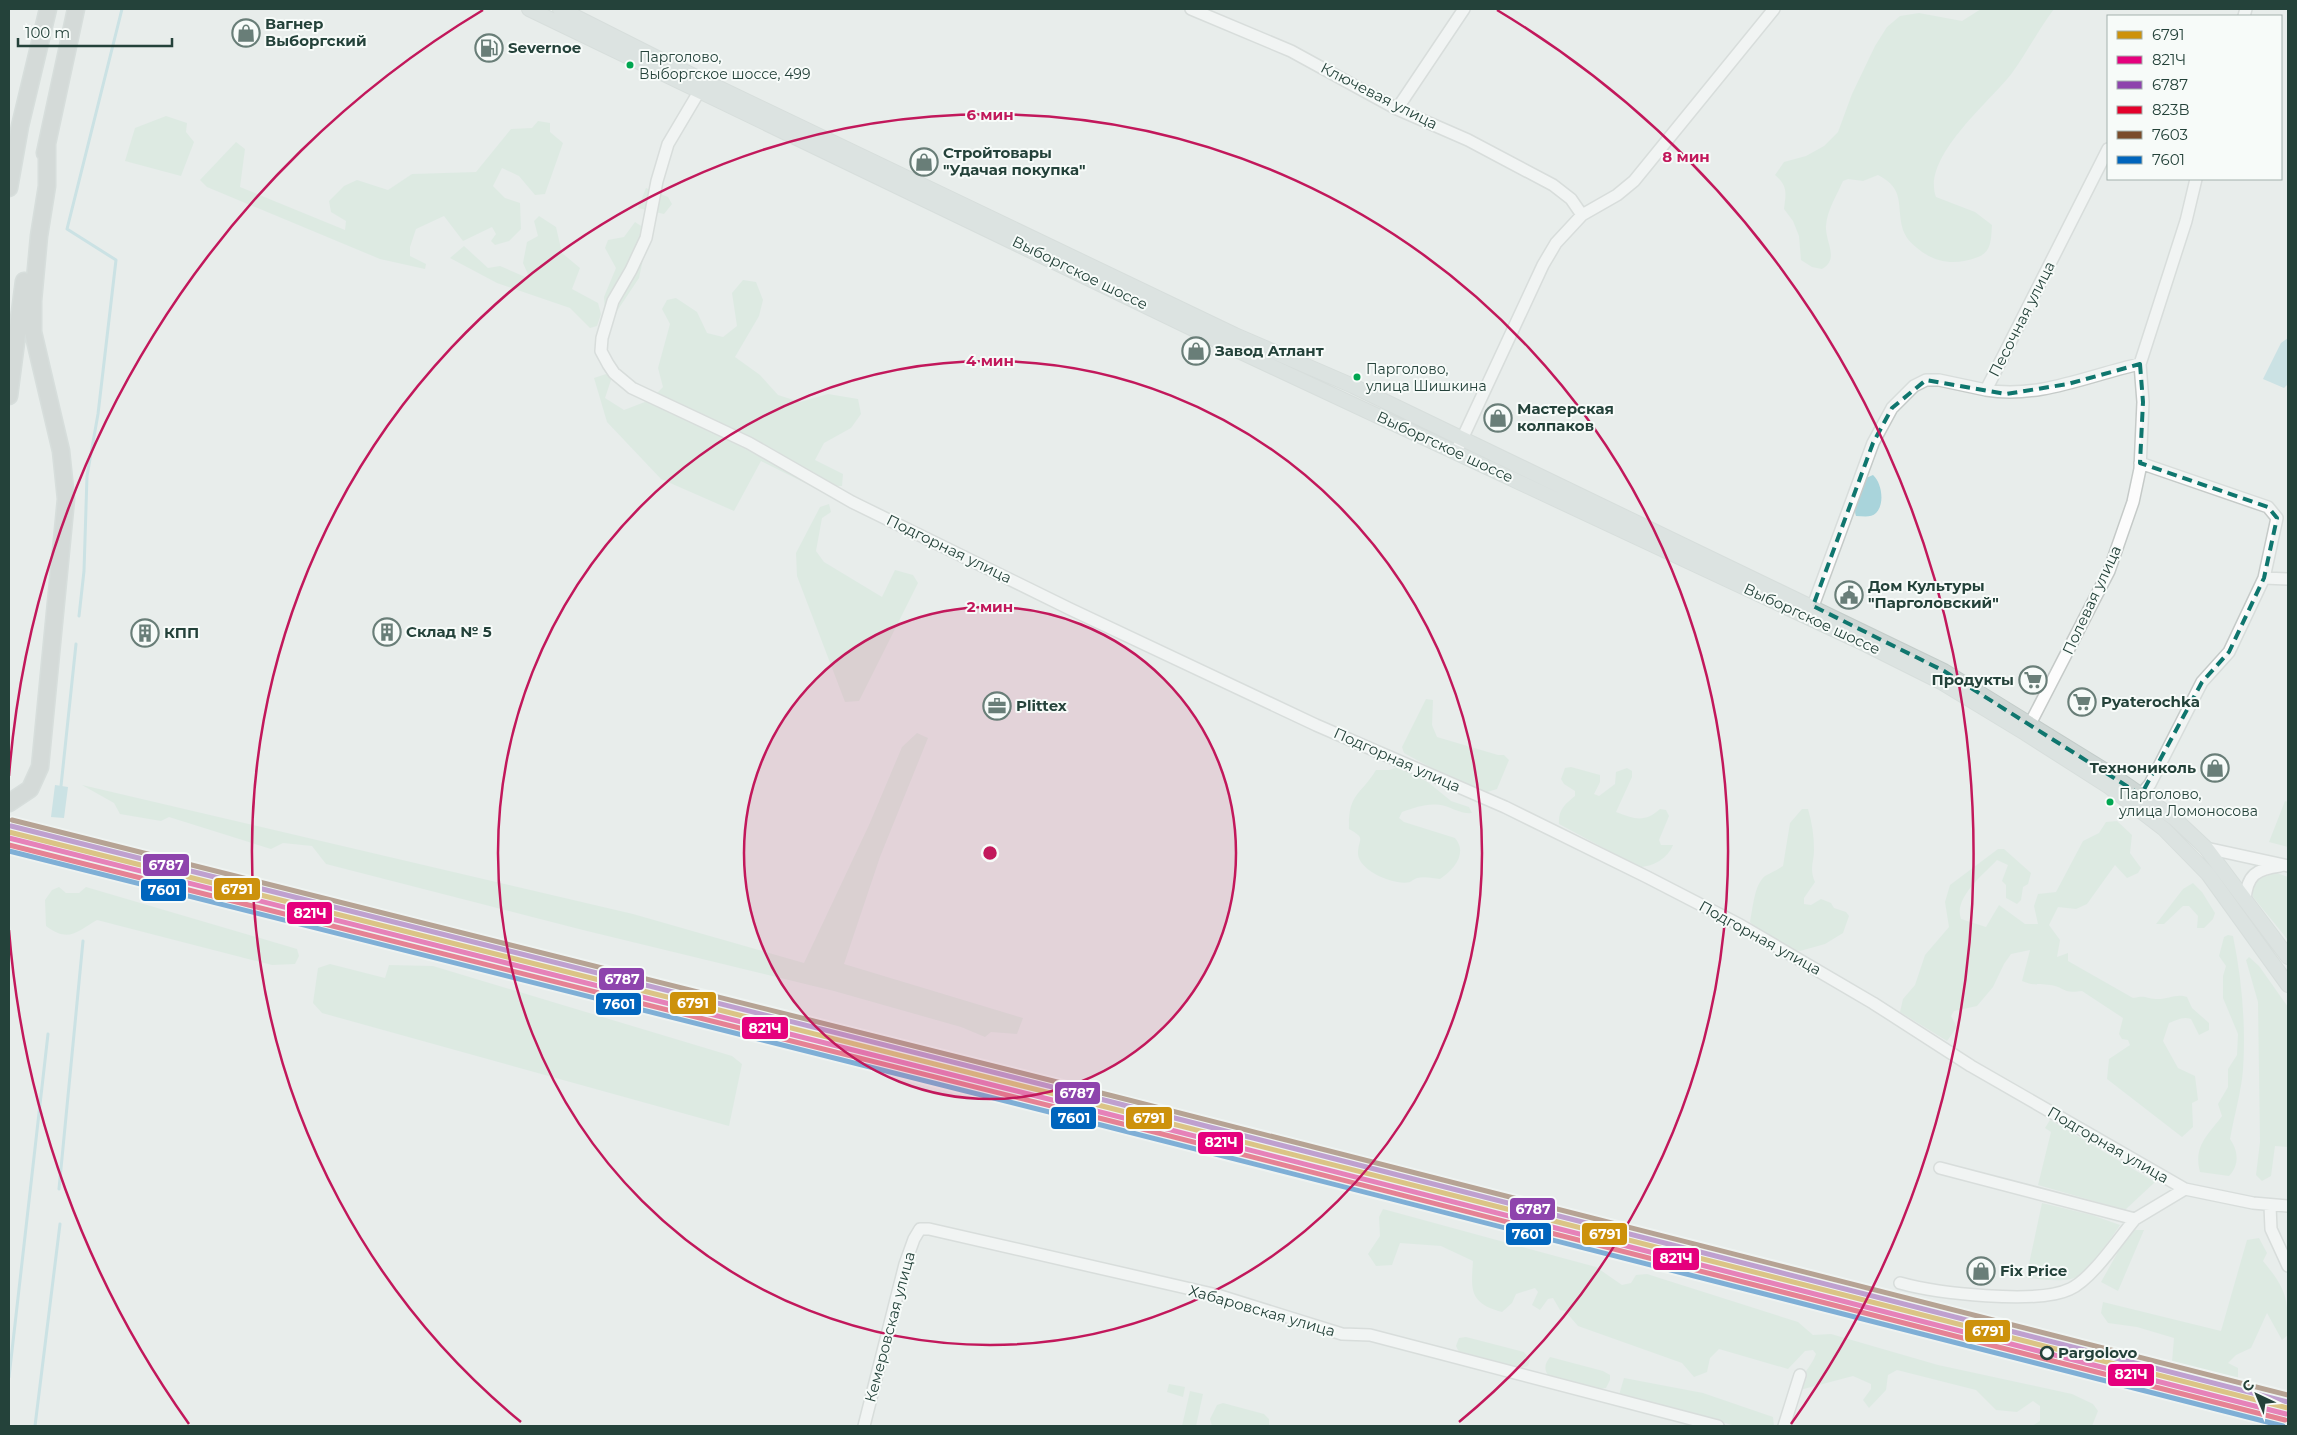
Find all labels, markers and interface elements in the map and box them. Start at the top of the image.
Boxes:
place label: Вагнер Выборгский [265,14,367,50]
scale bar [18,15,171,47]
legend [2107,15,2282,180]
shop icon: Вагнер Выборгский [231,18,261,48]
text: 100 m [25,23,70,42]
text: 6791 [2152,25,2184,44]
fuel station icon: Severnoe [474,33,504,63]
place label: Severnoe [508,38,581,57]
place label: Парголово, Выборгское шоссе, 499 [639,48,810,83]
text: 821Ч [2152,50,2186,69]
street label: Ключевая улица [1318,58,1441,133]
marker: Парголово, Выборгское шоссе, 499 [625,60,635,70]
text: 6787 [2152,75,2188,94]
text: 823В [2152,100,2190,119]
text: 6 мин [966,105,1014,124]
text: 7603 [2152,125,2188,144]
place label: Cтройтовары "Удачая покупка" [943,143,1086,179]
shop icon: Cтройтовары "Удачая покупка" [909,147,939,177]
text: 8 мин [1662,147,1710,166]
text: 7601 [2152,150,2185,169]
street label: Выборгское шоссе [1009,231,1151,314]
street label: Песочная улица [1984,258,2059,380]
shop icon: Завод Атлант [1181,336,1211,366]
place label: Завод Атлант [1214,341,1324,360]
text: 4 мин [966,351,1014,370]
place label: Парголово, улица Шишкина [1365,360,1487,395]
marker: Парголово, улица Шишкина [1352,372,1362,382]
place label: Мастерская колпаков [1517,399,1614,435]
shop icon: Мастерская колпаков [1483,403,1513,433]
street label: Выборгское шоссе [1374,407,1517,487]
street label: Подгорная улица [884,510,1015,587]
street label: Полевая улица [2058,542,2125,657]
place label: Дом Культуры "Парголовский" [1868,576,1999,612]
street label: Выборгское шоссе [1741,579,1884,659]
public building icon: Дом Культуры "Парголовский" [1834,580,1864,610]
text: 2 мин [967,597,1013,616]
building icon: Склад № 5 [372,617,402,647]
building icon: КПП [130,618,160,648]
place label: Склад № 5 [406,622,492,641]
place label: КПП [164,623,199,642]
supermarket icon: Продукты [2018,665,2048,695]
place label: Продукты [1932,670,2014,689]
supermarket icon: Pyaterochka [2067,687,2097,717]
office icon: Plittex [982,691,1012,721]
place label: Pyaterochka [2101,692,2200,711]
place label: Plittex [1016,696,1067,715]
street label: Подгорная улица [1331,723,1464,796]
shop icon: Технониколь [2200,753,2230,783]
place label: Технониколь [2090,758,2196,777]
place label: Парголово, улица Ломоносова [2118,785,2258,820]
marker: Парголово, улица Ломоносова [2105,797,2115,807]
centre of rings [981,844,999,862]
line badge: 6787 [142,853,190,877]
text: 6787 [148,856,184,874]
line badge: 6791 [213,877,261,901]
line badge: 7601 [140,878,187,902]
text: 6791 [221,880,253,898]
text: 7601 [148,881,180,899]
street label: Подгорная улица [1696,896,1825,979]
line badge: 821Ч [286,901,333,925]
text: 821Ч [293,904,327,922]
line badge: 6787 [598,967,645,991]
text: 6787 [604,970,640,988]
line badge: 6791 [669,991,717,1015]
line badge: 7601 [595,992,642,1016]
text: 6791 [677,994,709,1012]
text: 7601 [603,995,635,1013]
line badge: 821Ч [741,1016,789,1040]
text: 821Ч [748,1019,782,1037]
line badge: 6787 [1054,1081,1101,1105]
text: 6787 [1059,1084,1095,1102]
street label: Подгорная улица [2044,1102,2172,1187]
line badge: 7601 [1050,1106,1097,1130]
line badge: 6791 [1125,1106,1173,1130]
text: 7601 [1058,1109,1090,1127]
text: 6791 [1133,1109,1165,1127]
line badge: 821Ч [1197,1131,1244,1155]
text: 821Ч [1204,1133,1238,1151]
line badge: 6787 [1509,1197,1556,1221]
text: 6787 [1515,1200,1551,1218]
line badge: 7601 [1505,1222,1552,1246]
line badge: 6791 [1581,1222,1628,1246]
text: 7601 [1512,1225,1544,1243]
text: 6791 [1589,1225,1621,1243]
line badge: 821Ч [1652,1247,1700,1271]
text: 821Ч [1659,1249,1693,1267]
street label: Кемеровская улица [860,1250,919,1404]
shop icon: Fix Price [1966,1256,1996,1286]
place label: Fix Price [2000,1261,2067,1280]
street label: Хабаровская улица [1187,1281,1338,1341]
line badge: 6791 [1964,1319,2011,1343]
text: 6791 [1972,1322,2004,1340]
place label: Pargolovo [2058,1343,2138,1362]
marker: Pargolovo [2040,1346,2054,1360]
line badge: 821Ч [2107,1363,2155,1387]
text: 821Ч [2114,1365,2148,1383]
north arrow [2232,1370,2282,1420]
text: С [2238,1376,2258,1396]

